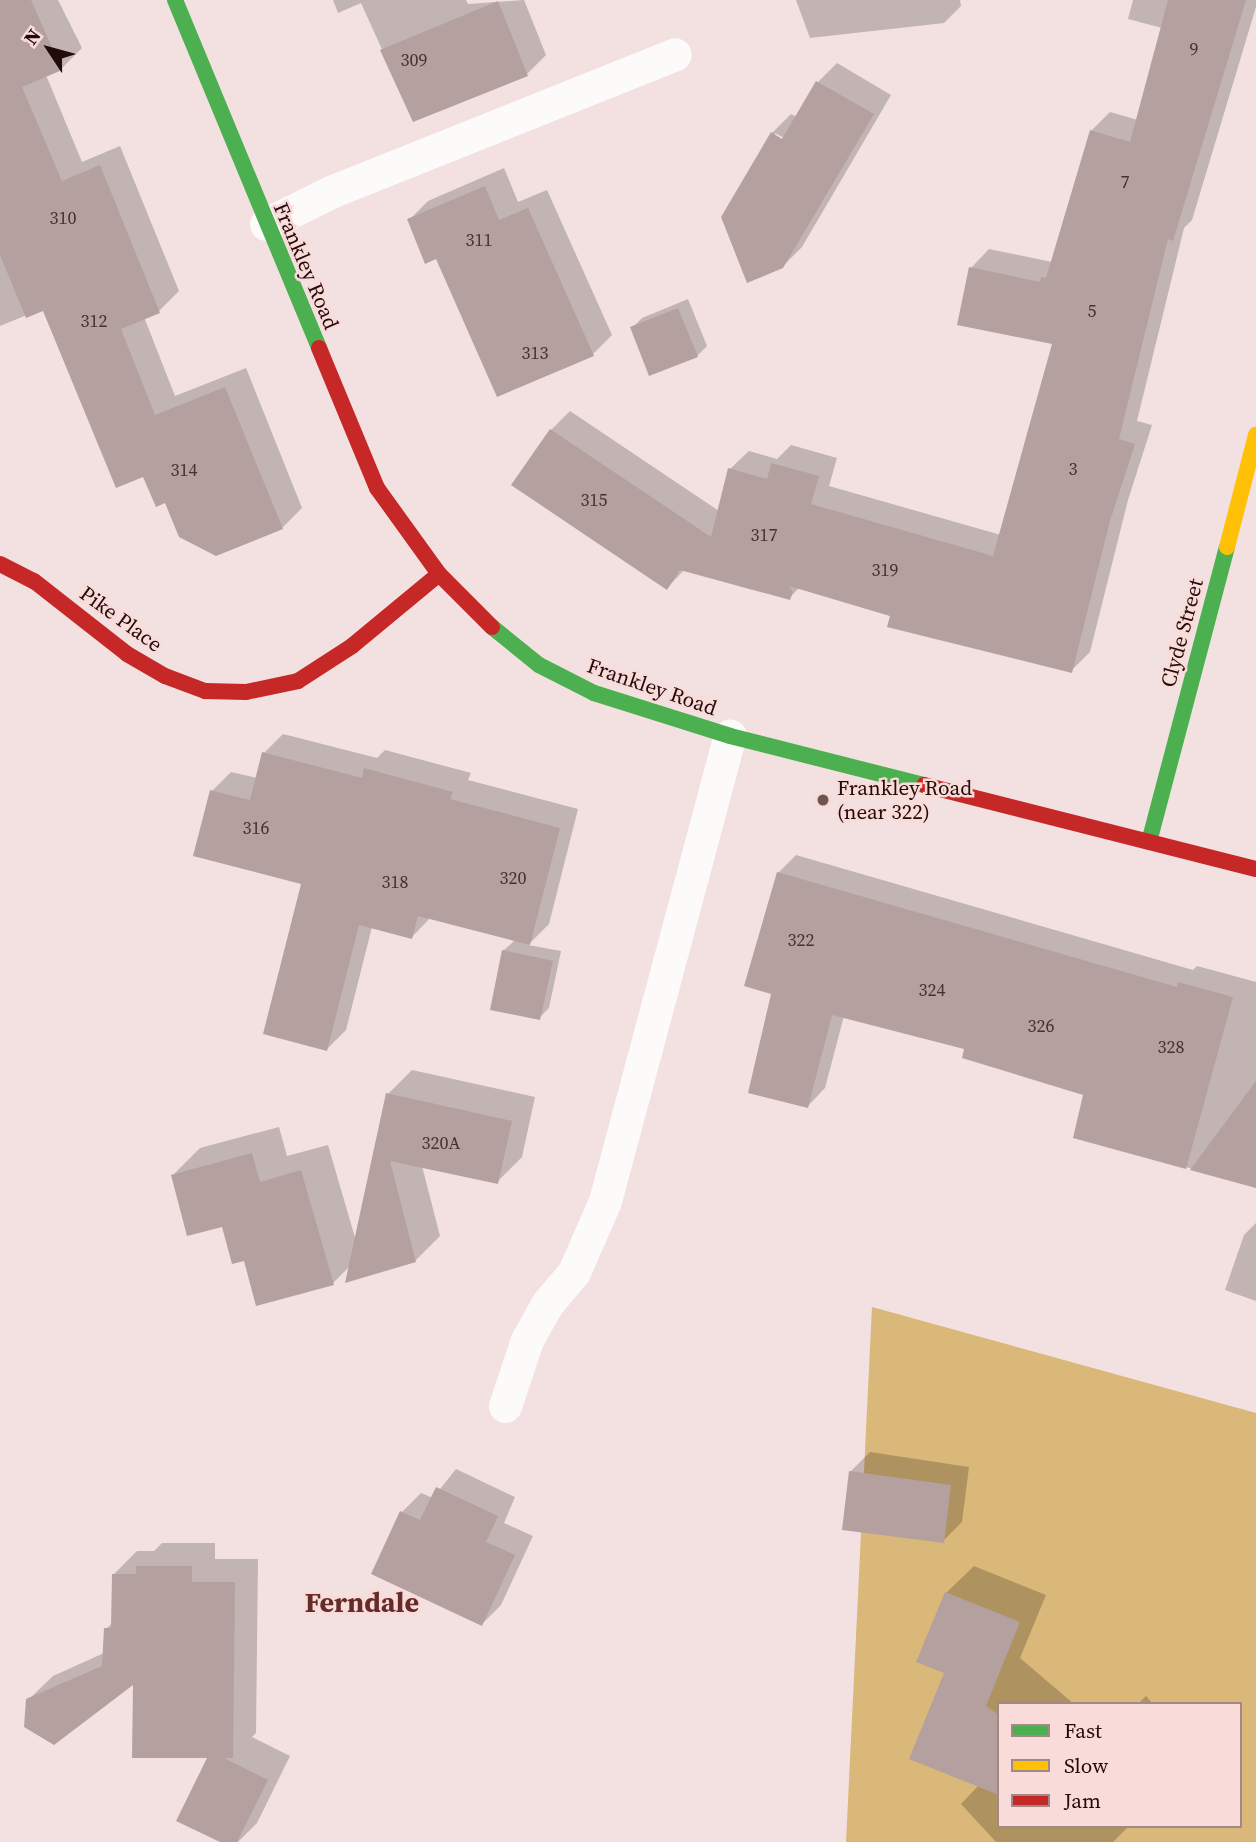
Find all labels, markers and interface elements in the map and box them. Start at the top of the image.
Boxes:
north arrow [14,14,84,84]
text: N [17,23,47,50]
house number: 9 [1190,38,1198,60]
house number: 309 [401,49,427,71]
house number: 7 [1121,171,1129,193]
street label: Frankley Road [268,199,344,333]
house number: 310 [50,207,76,229]
house number: 311 [466,229,492,251]
house number: 5 [1088,300,1096,322]
house number: 312 [81,310,107,332]
house number: 313 [522,342,548,364]
house number: 3 [1069,458,1077,480]
house number: 314 [171,459,197,481]
house number: 315 [581,489,607,511]
house number: 317 [751,524,777,546]
house number: 319 [872,559,898,581]
street label: Clyde Street [1155,576,1209,690]
street label: Pike Place [75,581,167,657]
street label: Frankley Road [584,653,720,721]
place label: Frankley Road (near 322) [837,775,972,825]
marker: Frankley Road (near 322) [815,792,831,808]
house number: 316 [243,817,269,839]
house number: 320 [500,867,526,889]
house number: 318 [382,871,408,893]
house number: 322 [788,929,814,951]
house number: 324 [919,979,945,1001]
house number: 326 [1028,1015,1054,1037]
house number: 328 [1158,1036,1184,1058]
house number: 320A [422,1132,460,1154]
district label: Ferndale [305,1585,419,1619]
legend [997,1702,1242,1828]
text: Fast [1064,1716,1102,1745]
text: Slow [1064,1751,1108,1780]
text: Jam [1064,1786,1101,1815]

